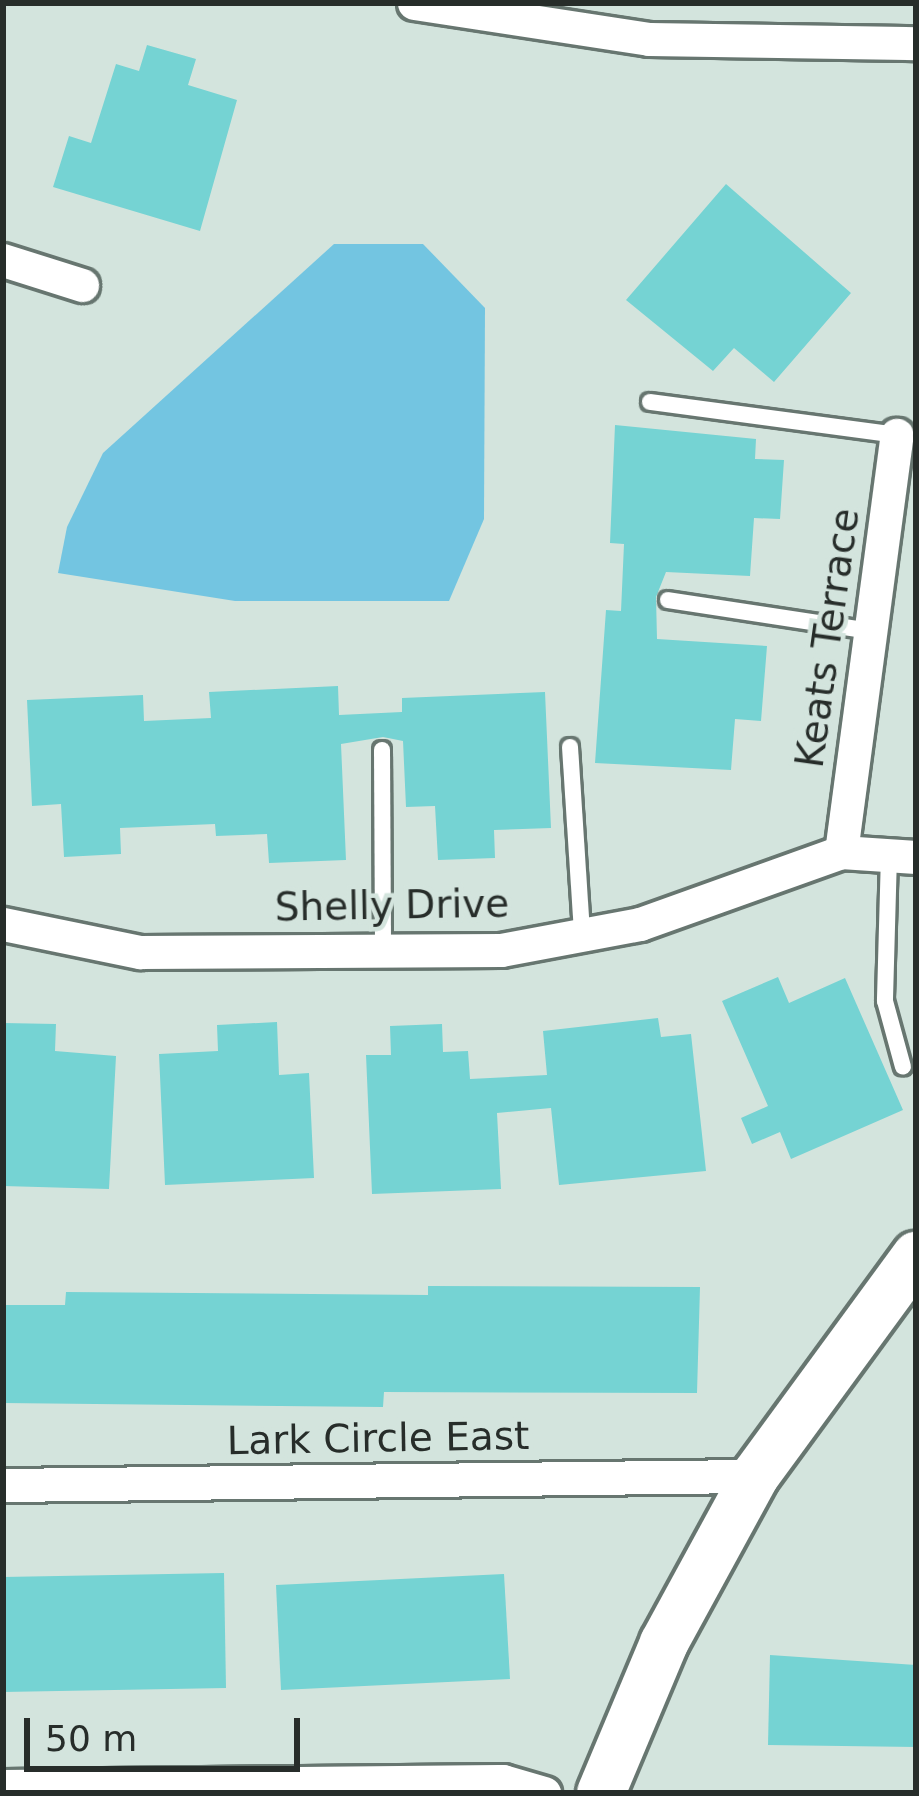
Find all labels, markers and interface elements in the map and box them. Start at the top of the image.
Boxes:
street label: Keats Terrace [787,505,869,771]
street label: Shelly Drive [274,881,510,931]
street label: Lark Circle East [226,1413,530,1465]
scale bar [30,1694,306,1768]
text: 50 m [45,1718,137,1759]

